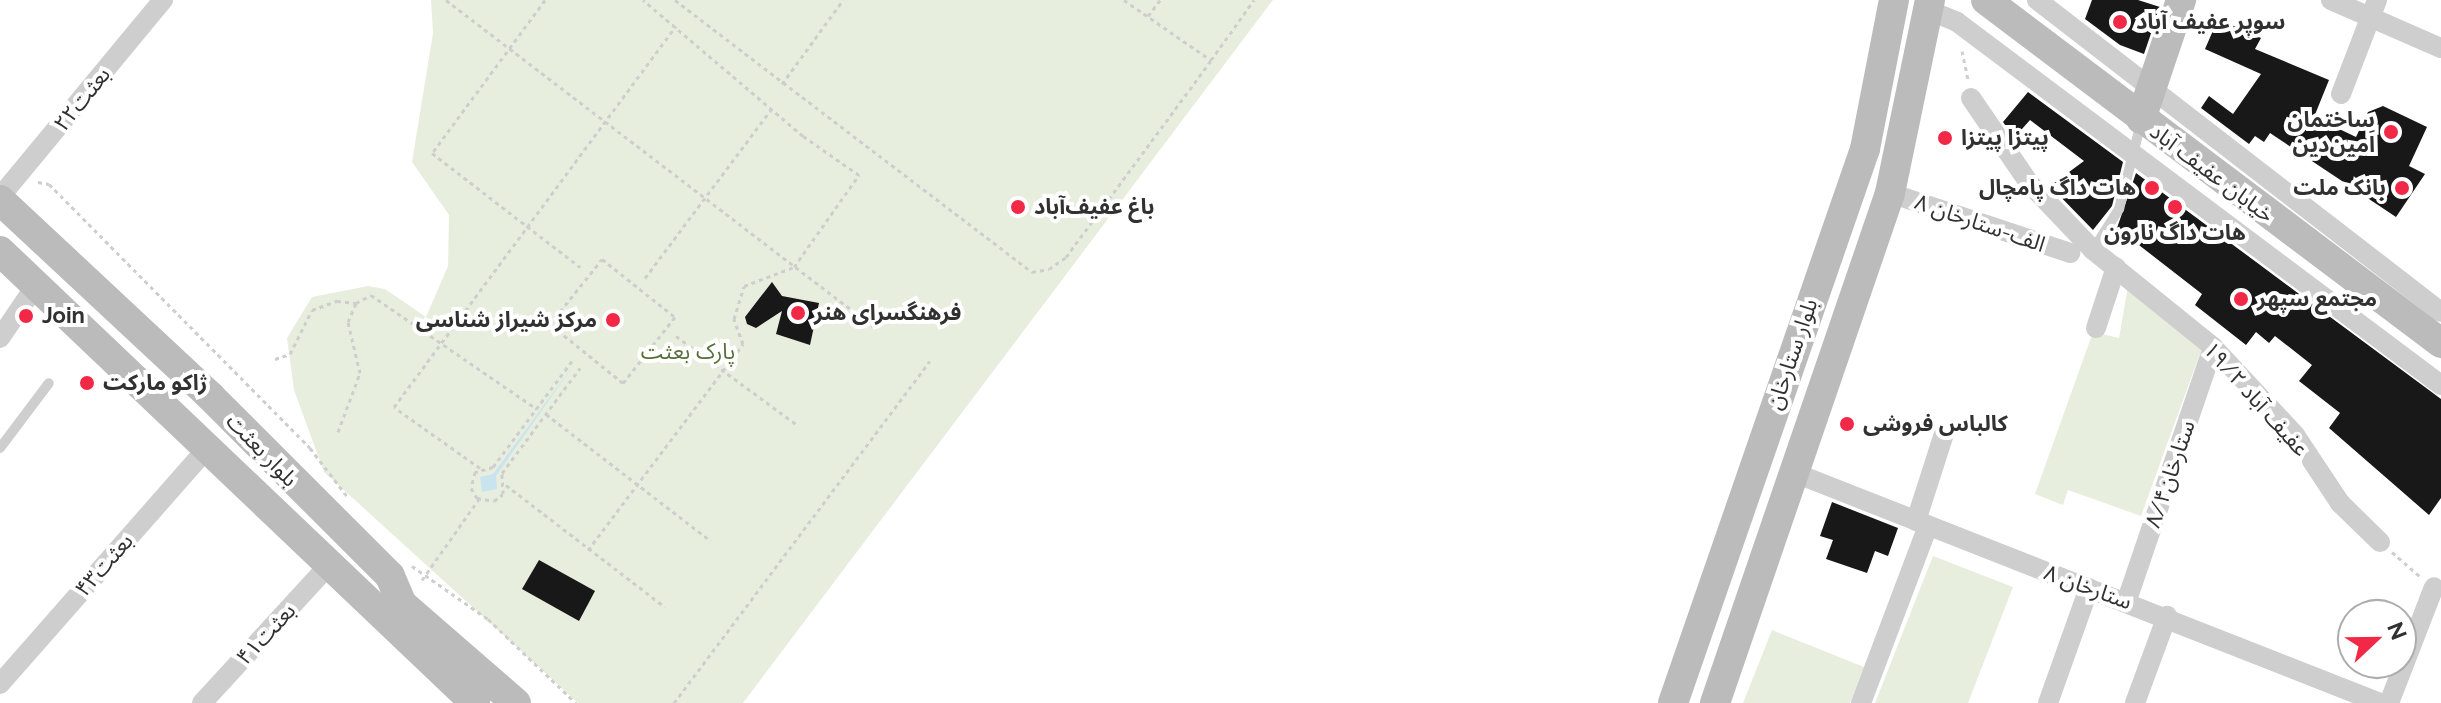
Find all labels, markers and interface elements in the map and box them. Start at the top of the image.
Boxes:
place label: سوپر عفیف آباد [2136,9,2286,35]
marker: سوپر عفیف آباد [2111,13,2129,31]
street label: بعثت۲۲ [48,62,116,136]
place label: ساختمان اَمین‌دین [2287,106,2375,158]
street label: خیابان عفیف آباد [2145,118,2279,228]
marker: ساختمان اَمین‌دین [2382,123,2400,141]
place label: پیتزا پیتزا [1961,125,2049,151]
marker: پیتزا پیتزا [1936,129,1954,147]
place label: هات داگ پامچال [1979,175,2136,201]
place label: بانک ملت [2293,175,2386,201]
marker: هات داگ پامچال [2143,179,2161,197]
marker: بانک ملت [2393,179,2411,197]
street label: ۸ الف-ستارخان [1911,188,2049,258]
place label: باغ عفیف‌آباد [1034,194,1155,220]
marker: باغ عفیف‌آباد [1009,198,1027,216]
marker: هات داگ نارون [2166,198,2184,216]
place label: هات داگ نارون [2104,220,2246,246]
place label: مجتمع سپهر [2257,286,2377,312]
marker: مجتمع سپهر [2232,290,2250,308]
street label: بلوار ستارخان [1761,295,1823,413]
place label: فرهنگسرای هنر [814,300,961,326]
place label: Join [42,303,85,329]
marker: فرهنگسرای هنر [789,304,807,322]
marker: Join [17,307,35,325]
place label: مرکز شیراز شناسی [416,307,597,333]
marker: مرکز شیراز شناسی [604,311,622,329]
street label: عفیف آباد ۱۹/۲ [2198,336,2314,462]
park label: پارک بعثت [641,339,735,365]
place label: ژاکو مارکت [103,370,207,396]
marker: ژاکو مارکت [78,374,96,392]
street label: بلوار بعثت [221,408,303,492]
place label: کالباس فروشی [1863,411,2008,437]
marker: کالباس فروشی [1838,415,1856,433]
street label: ستارخان۸/۴ [2139,417,2201,531]
street label: بعثت۴۳ [70,528,138,602]
street label: ستارخان ۸ [2040,559,2136,615]
street label: بعثت۴۱ [231,598,301,670]
north arrow [2337,599,2417,679]
text: N [2382,618,2413,643]

